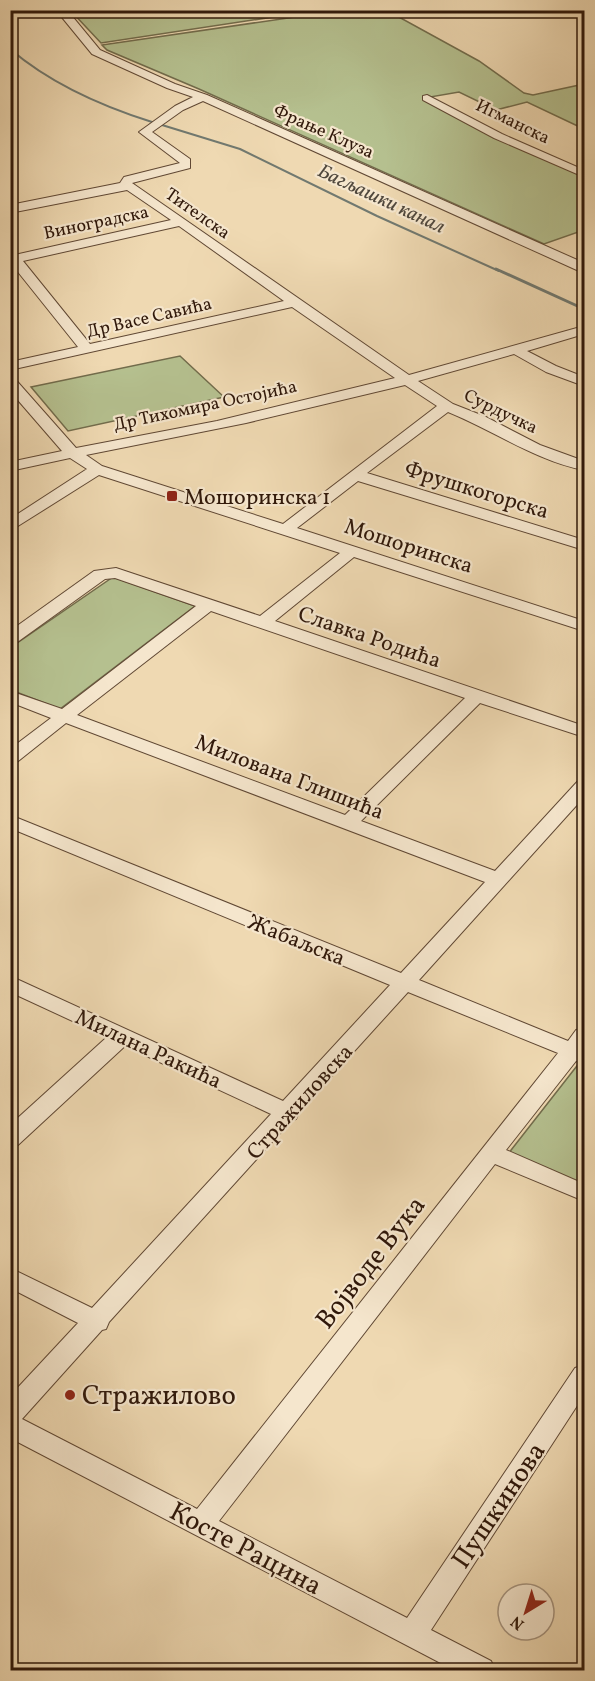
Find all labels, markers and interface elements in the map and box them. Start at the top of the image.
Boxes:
street label: Игманска [471,94,554,151]
street label: Фрање Клуза [269,99,378,166]
water label: Багљашки канал [313,158,449,242]
street label: Тителска [159,183,235,246]
street label: Виноградска [42,200,151,247]
street label: Др Васе Савића [84,292,214,345]
street label: Др Тихомира Остојића [111,375,300,438]
street label: Сурдучка [459,384,541,441]
street label: Фрушкогорска [400,455,552,528]
place label: Мошоринска 1 [184,483,331,514]
marker: Мошоринска 1 [165,489,179,503]
street label: Мошоринска [340,512,477,583]
street label: Славка Родића [293,599,445,677]
street label: Милована Глишића [190,728,388,829]
street label: Жабаљска [242,908,350,975]
street label: Милана Ракића [70,1003,226,1098]
street label: Стражиловска [240,1038,361,1167]
street label: Војводе Вука [307,1189,436,1338]
place label: Стражилово [82,1378,236,1416]
marker: Стражилово [63,1388,77,1402]
street label: Пушкинова [443,1435,556,1577]
street label: Косте Рацина [162,1494,328,1606]
north arrow [496,1582,556,1642]
text: N [506,1610,529,1634]

